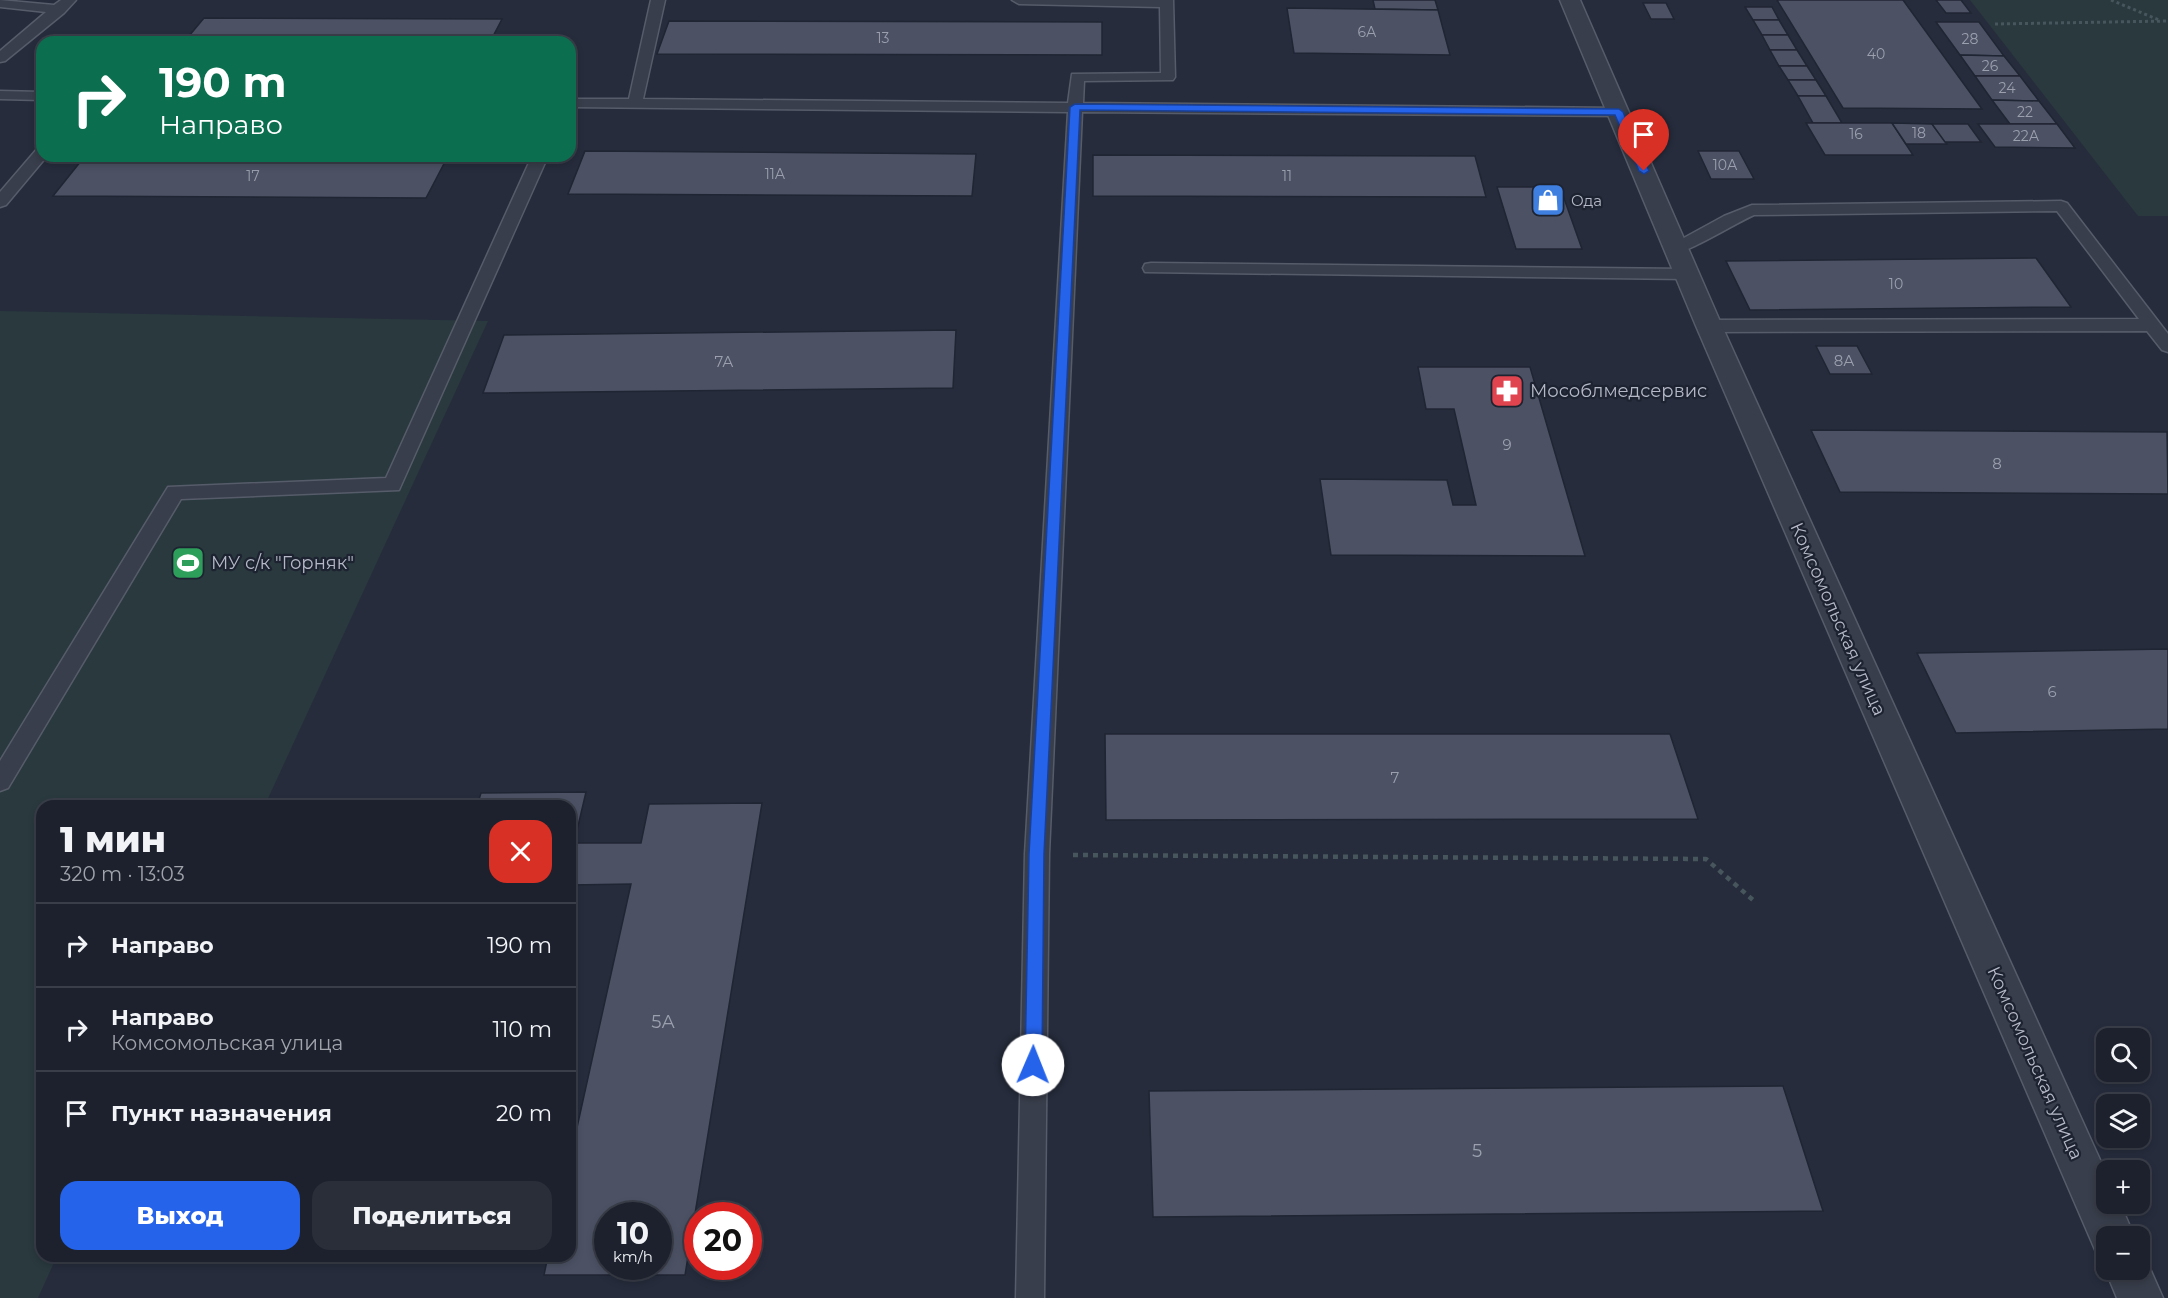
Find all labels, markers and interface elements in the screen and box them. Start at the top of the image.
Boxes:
house number: 6А [1357,23,1377,41]
house number: 13 [877,29,890,47]
house number: 28 [1962,30,1979,48]
house number: 40 [1867,45,1885,63]
text: 190 m [159,56,287,108]
house number: 26 [1982,57,1999,75]
icon: right [60,60,138,138]
house number: 24 [1999,79,2016,97]
house number: 22 [2017,103,2033,121]
text: Направо [159,108,283,141]
pin [1618,109,1669,171]
icon: arrive [1627,118,1660,151]
house number: 18 [1912,124,1926,142]
house number: 16 [1849,125,1863,143]
house number: 22А [2013,127,2040,145]
house number: 10А [1713,156,1738,174]
house number: 11А [765,165,786,183]
house number: 17 [246,167,260,185]
house number: 11 [1282,167,1292,185]
shop icon: Ода [1530,182,1566,218]
place label: Ода [1571,191,1602,210]
house number: 10 [1889,275,1903,293]
house number: 8А [1834,351,1854,370]
house number: 7А [714,352,734,371]
pharmacy icon: Мособлмедсервис [1489,373,1525,409]
place label: Мособлмедсервис [1530,380,1707,402]
house number: 9 [1502,435,1512,454]
house number: 8 [1992,454,2002,473]
street label: Комсомольская улица [1785,519,1891,719]
sports icon: МУ с/к "Горняк" [170,545,206,581]
place label: МУ с/к "Горняк" [211,552,354,574]
house number: 6 [2047,682,2057,701]
house number: 7 [1391,768,1400,787]
text: 1 мин [60,817,166,861]
button: close [489,820,552,883]
text: 320 m · 13:03 [60,862,185,886]
icon: right [60,929,93,962]
text: Направо [111,932,214,959]
text: 190 m [487,932,552,959]
street label: Комсомольская улица [1982,963,2088,1163]
text: Направо [111,1004,214,1031]
house number: 5А [651,1011,675,1033]
icon: right [60,1013,93,1046]
text: 110 m [492,1016,552,1043]
map controls [2096,1028,2150,1280]
button: search [2096,1028,2150,1082]
text: Комсомольская улица [111,1031,343,1055]
position arrow [1001,1033,1065,1097]
button: layers [2096,1094,2150,1148]
icon: arrive [60,1097,93,1130]
text: Пункт назначения [111,1100,332,1127]
text: 20 m [496,1100,552,1127]
house number: 5 [1472,1140,1482,1162]
button: + [2096,1160,2150,1214]
button: Выход [60,1181,300,1250]
button: Поделиться [312,1181,552,1250]
speed limit sign: 20 [684,1202,762,1280]
text: 10 [617,1215,649,1252]
button: − [2096,1226,2150,1280]
text: km/h [613,1247,653,1266]

